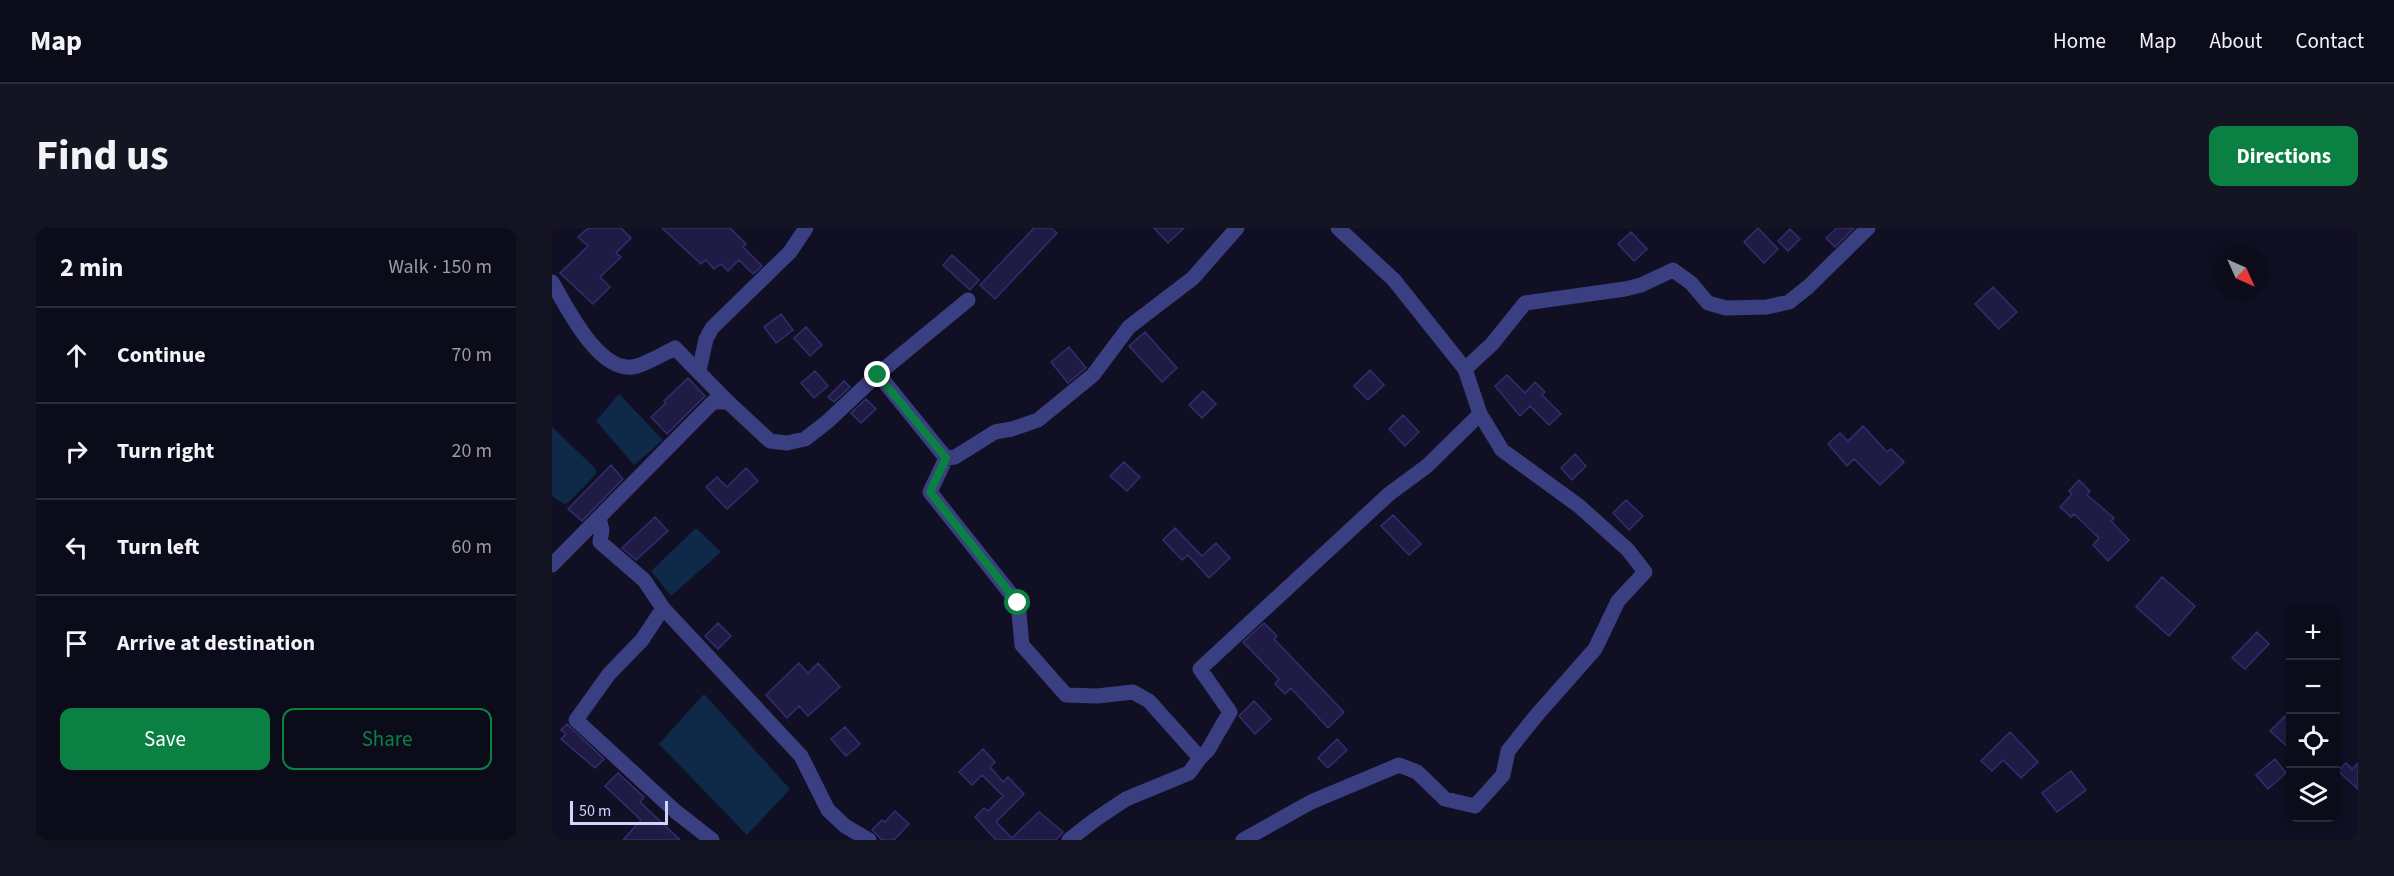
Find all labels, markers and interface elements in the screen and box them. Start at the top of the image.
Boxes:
text: Map [30,21,82,61]
text: Home [2053,26,2106,56]
text: Map [2139,26,2177,56]
text: About [2210,26,2262,56]
text: Contact [2295,26,2364,56]
text: Find us [36,126,169,186]
button: Directions [2209,126,2358,186]
north arrow [2214,246,2268,300]
text: 2 min [60,249,123,286]
text: Walk · 150 m [388,253,492,281]
icon: ahead [60,339,93,372]
text: Continue [117,339,206,371]
text: 70 m [452,341,492,369]
route end [864,361,890,387]
icon: right [60,435,93,468]
text: Turn right [117,435,214,467]
text: 20 m [452,437,492,465]
icon: left [60,531,93,564]
text: Turn left [117,531,199,563]
text: 60 m [452,533,492,561]
route start [1004,589,1030,615]
map controls [2286,606,2340,822]
button: + [2286,606,2340,660]
icon: arrive [60,627,93,660]
text: Arrive at destination [117,627,315,659]
button: − [2286,660,2340,714]
button: Save [60,708,270,770]
button: Share [282,708,492,770]
button: locate [2286,714,2340,768]
button: layers [2286,768,2340,822]
scale bar [570,798,668,826]
text: 50 m [579,800,611,822]

